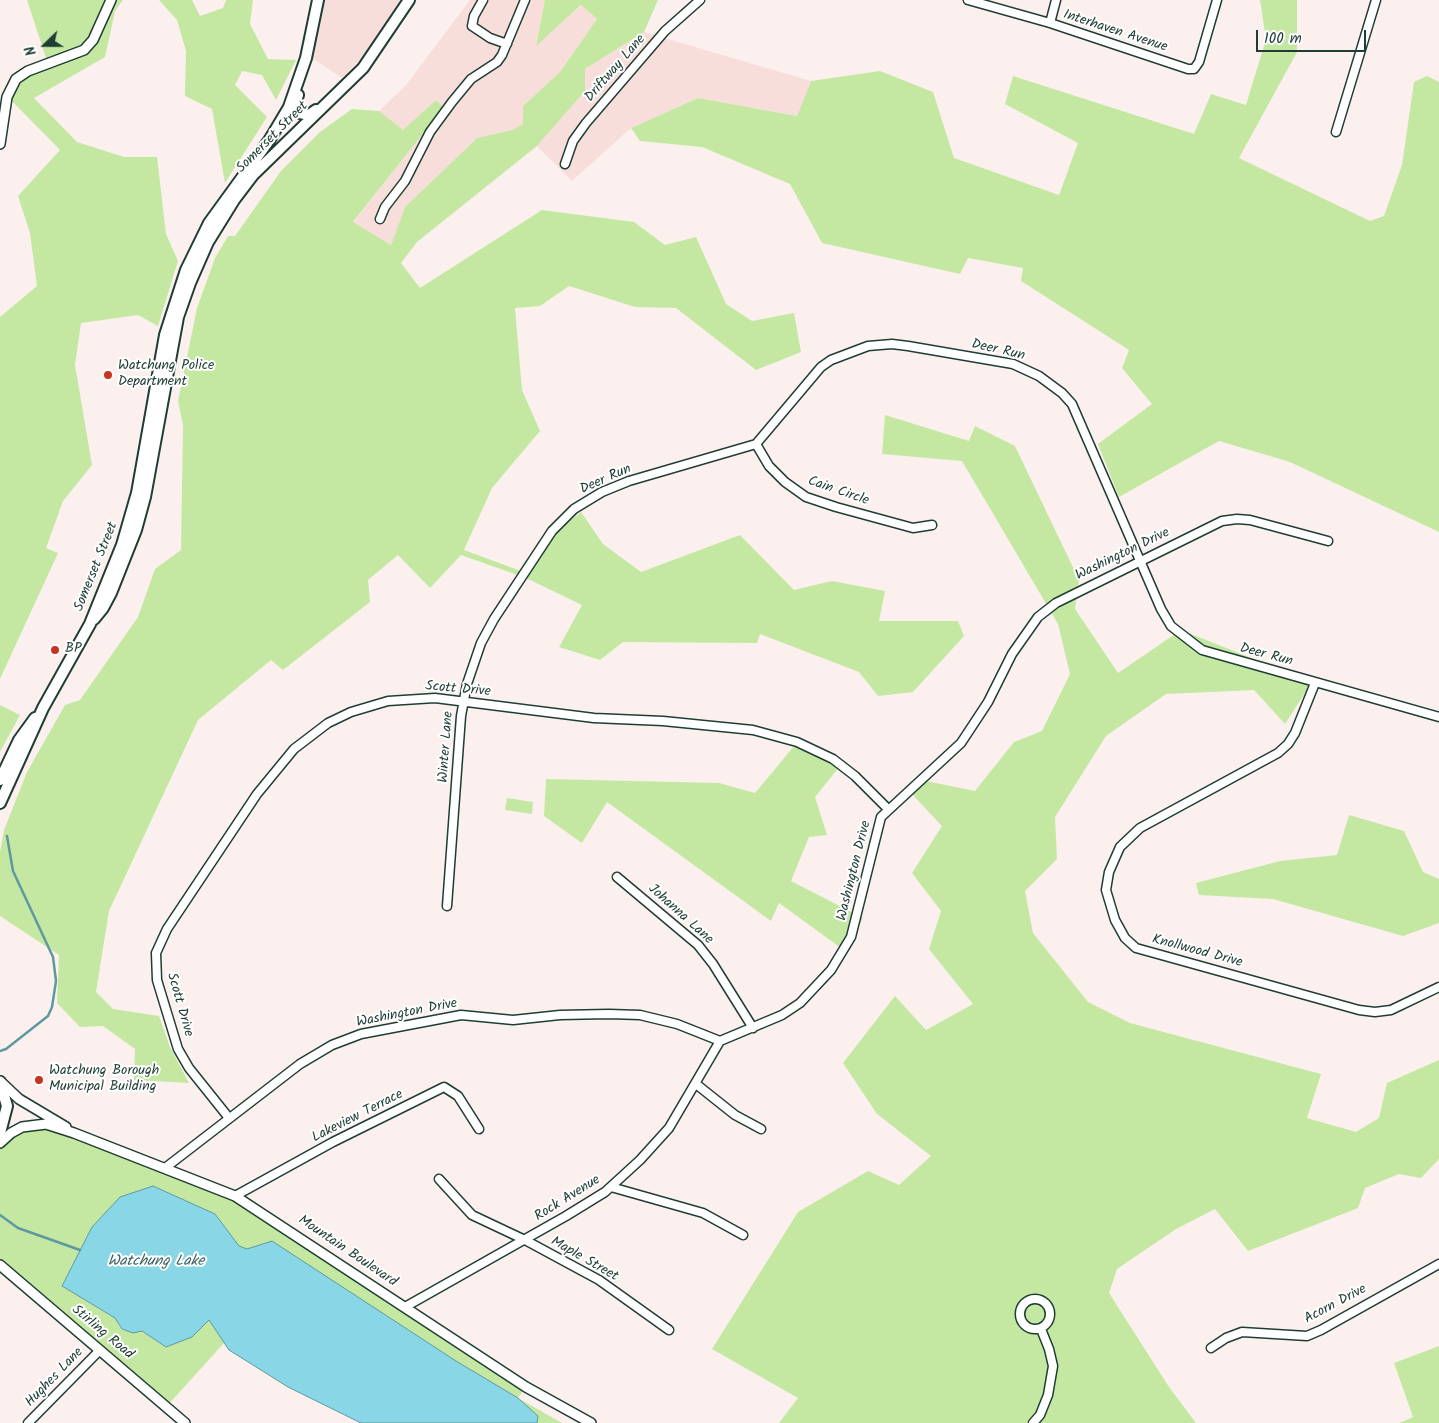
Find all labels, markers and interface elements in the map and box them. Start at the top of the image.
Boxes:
street label: Interhaven Avenue [1061,7,1169,57]
north arrow [20,20,70,70]
scale bar [1259,20,1369,52]
text: 100 m [1264,27,1302,51]
street label: Driftway Lane [582,32,650,106]
text: N [19,42,43,59]
street label: Somerset Street [234,99,312,177]
street label: Deer Run [970,337,1026,365]
place label: Watchung Police Department [118,359,214,392]
marker: Watchung Police Department [102,369,114,381]
street label: Deer Run [578,461,634,499]
street label: Cain Circle [805,474,871,510]
street label: Somerset Street [71,520,123,614]
street label: Washington Drive [1073,525,1173,585]
street label: Deer Run [1238,641,1294,671]
place label: BP [65,642,82,658]
marker: BP [49,644,61,656]
street label: Scott Drive [425,679,491,701]
street label: Winter Lane [436,711,458,783]
street label: Washington Drive [834,819,876,923]
street label: Johanna Lane [644,881,716,949]
street label: Knollwood Drive [1150,932,1244,972]
street label: Scott Drive [162,971,196,1039]
street label: Washington Drive [355,996,459,1032]
place label: Watchung Borough Municipal Building [49,1064,159,1096]
marker: Watchung Borough Municipal Building [33,1074,45,1086]
street label: Lakeview Terrace [310,1087,406,1147]
street label: Rock Avenue [532,1172,604,1226]
street label: Mountain Boulevard [294,1213,400,1291]
street label: Maple Street [547,1234,621,1286]
water label: Watchung Lake [108,1253,204,1271]
street label: Acorn Drive [1302,1282,1370,1328]
street label: Stirling Road [68,1302,136,1364]
street label: Hughes Lane [23,1345,87,1411]

